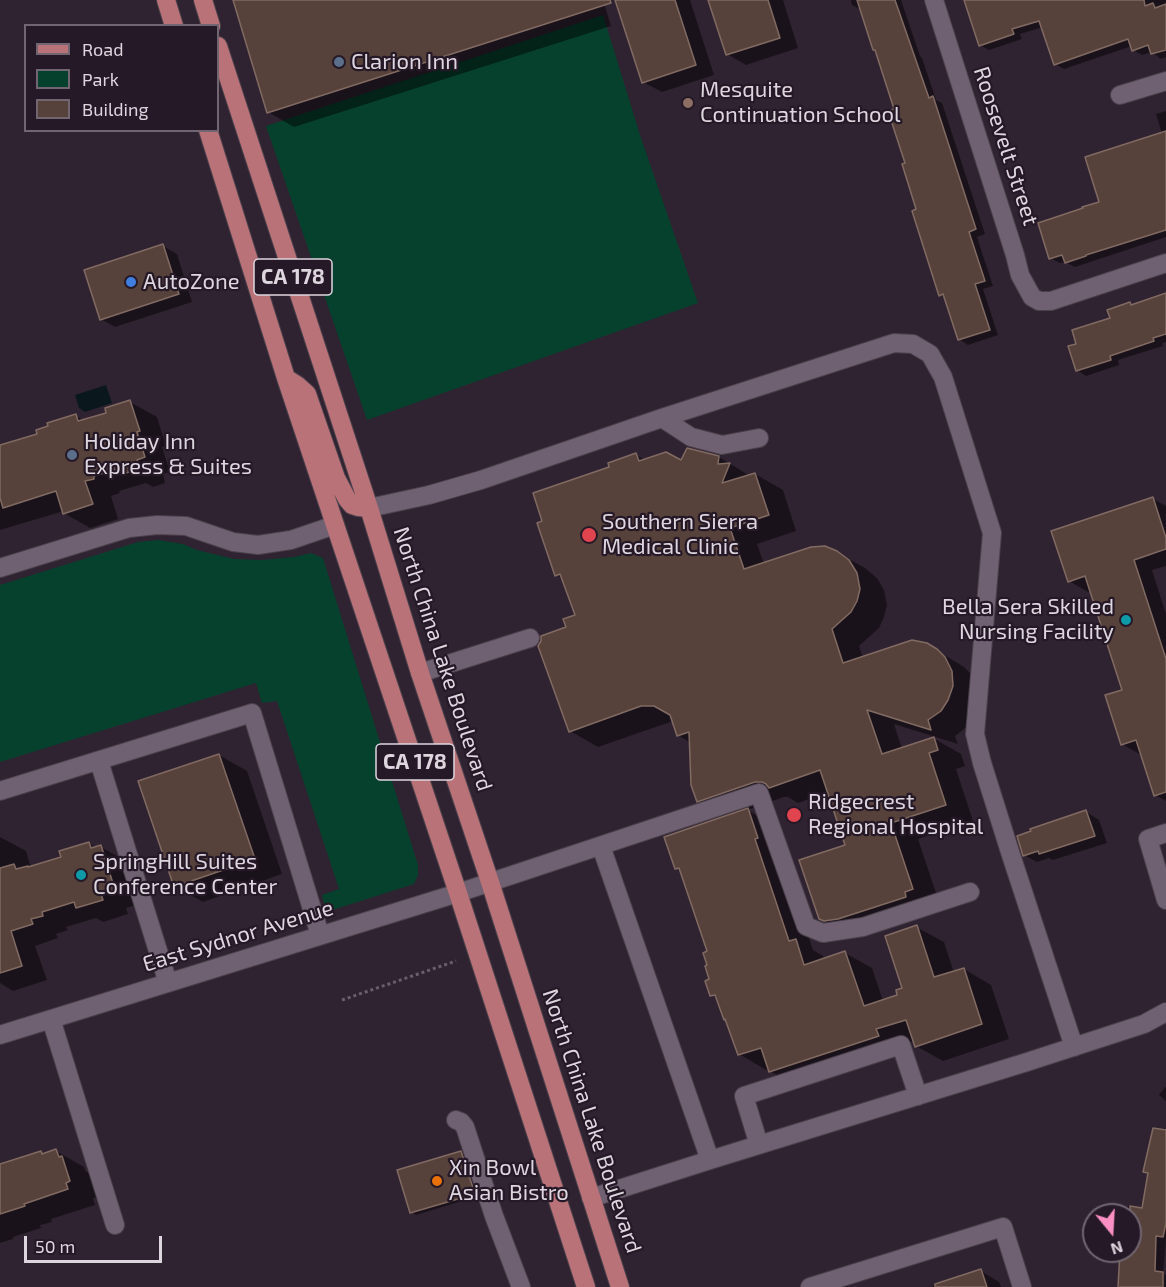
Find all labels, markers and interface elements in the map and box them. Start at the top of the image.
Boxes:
legend [24,24,219,132]
text: Road [82,38,123,60]
place label: Clarion Inn [351,49,458,75]
marker: Clarion Inn [332,55,346,69]
street label: Roosevelt Street [968,63,1044,229]
text: Park [82,68,119,90]
place label: Mesquite Continuation School [700,77,900,128]
marker: Mesquite Continuation School [681,96,695,110]
text: Building [82,98,149,120]
road number: CA 178 [254,259,332,295]
place label: AutoZone [143,269,240,295]
marker: AutoZone [124,275,138,289]
place label: Holiday Inn Express & Suites [84,429,252,481]
marker: Holiday Inn Express & Suites [65,448,79,462]
place label: Southern Sierra Medical Clinic [602,509,758,560]
street label: North China Lake Boulevard [388,524,498,794]
marker: Southern Sierra Medical Clinic [580,526,598,544]
place label: Bella Sera Skilled Nursing Facility [942,594,1114,646]
marker: Bella Sera Skilled Nursing Facility [1119,613,1133,627]
road number: CA 178 [376,744,454,780]
place label: Ridgecrest Regional Hospital [808,789,983,840]
marker: Ridgecrest Regional Hospital [785,806,803,824]
place label: SpringHill Suites Conference Center [93,849,277,900]
marker: SpringHill Suites Conference Center [74,868,88,882]
street label: East Sydnor Avenue [140,894,336,978]
street label: North China Lake Boulevard [537,986,647,1256]
place label: Xin Bowl Asian Bistro [449,1155,569,1206]
marker: Xin Bowl Asian Bistro [430,1174,444,1188]
north arrow [1082,1203,1142,1263]
scale bar [27,1224,165,1262]
text: 50 m [35,1235,75,1257]
text: N [1109,1238,1126,1260]

